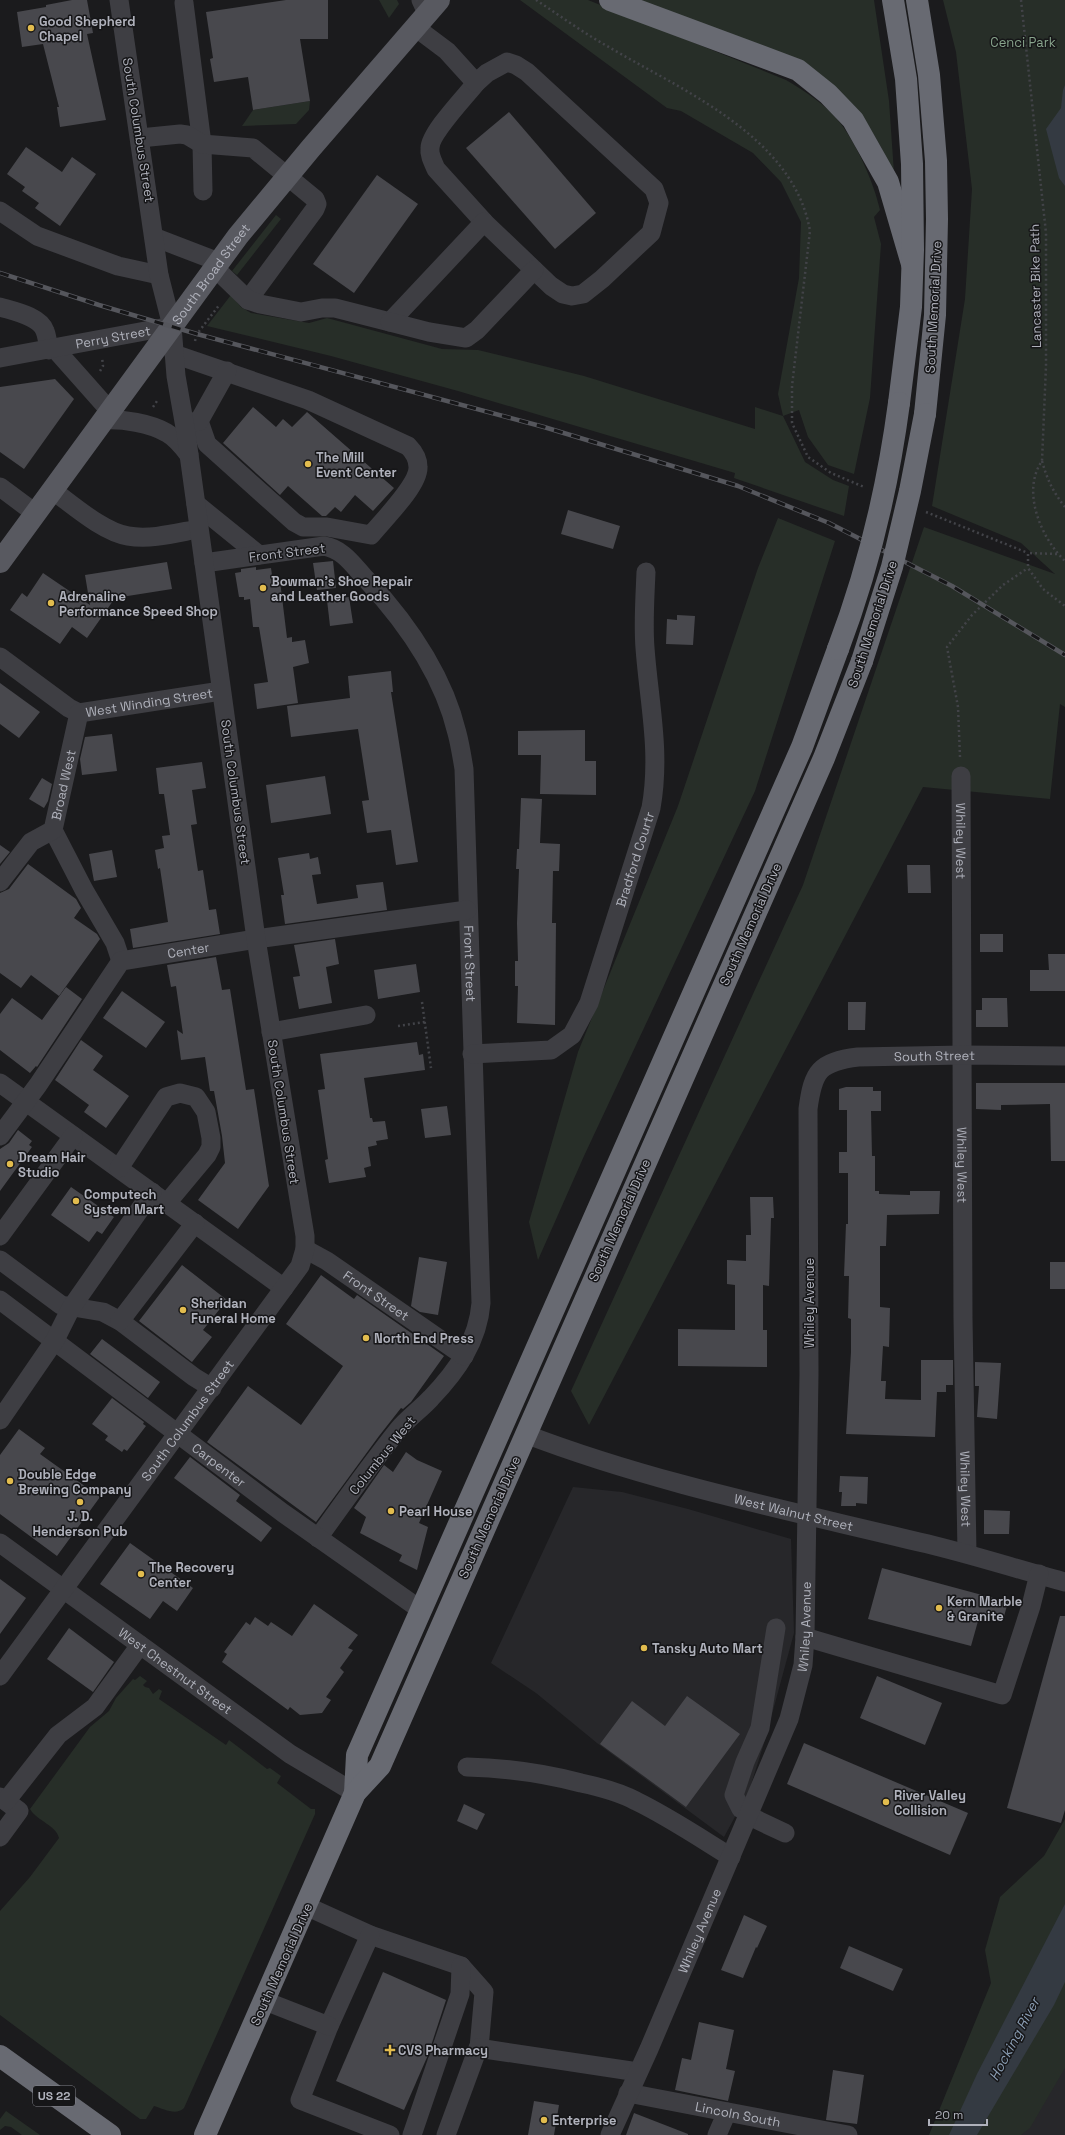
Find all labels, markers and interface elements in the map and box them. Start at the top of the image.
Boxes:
place label: Good Shepherd Chapel [39,13,136,45]
marker: Good Shepherd Chapel [26,23,36,33]
park label: Cenci Park [990,34,1056,51]
street label: South Columbus Street [119,57,158,204]
street label: South Broad Street [168,220,254,328]
street label: Lancaster Bike Path [1026,224,1045,348]
street label: South Memorial Drive [922,240,945,374]
street label: Perry Street [74,322,152,353]
place label: The Mill Event Center [316,449,397,481]
marker: The Mill Event Center [303,459,313,469]
street label: Front Street [248,539,326,566]
street label: South Memorial Drive [844,558,901,690]
place label: Bowman's Shoe Repair and Leather Goods [271,573,413,605]
marker: Bowman's Shoe Repair and Leather Goods [258,583,268,593]
place label: Adrenaline Performance Speed Shop [59,588,218,620]
marker: Adrenaline Performance Speed Shop [46,598,56,608]
street label: West Winding Street [84,684,214,721]
street label: South Columbus Street [217,718,254,866]
street label: Broad West [47,748,80,822]
street label: Whiley West [952,803,969,879]
street label: Bradford Courtr [612,810,658,909]
street label: South Memorial Drive [716,860,785,988]
street label: Front Street [460,925,479,1002]
street label: Center [166,939,211,962]
street label: South Columbus Street [264,1039,303,1186]
street label: South Street [894,1047,975,1065]
street label: Whiley West [953,1127,971,1203]
place label: Dream Hair Studio [18,1149,86,1181]
street label: South Memorial Drive [585,1156,654,1284]
marker: Dream Hair Studio [5,1159,15,1169]
place label: Computech System Mart [84,1186,164,1218]
marker: Computech System Mart [71,1196,81,1206]
street label: Whiley Avenue [801,1258,818,1348]
street label: Front Street [340,1267,412,1324]
place label: Sheridan Funeral Home [191,1295,276,1327]
marker: Sheridan Funeral Home [178,1305,188,1315]
place label: North End Press [374,1330,474,1347]
marker: North End Press [361,1333,371,1343]
street label: South Columbus Street [138,1356,238,1485]
street label: Columbus West [345,1412,419,1498]
street label: Carpenter [188,1439,249,1491]
street label: Whiley West [956,1451,975,1527]
street label: South Memorial Drive [455,1453,524,1581]
place label: Double Edge Brewing Company [18,1466,131,1498]
marker: Double Edge Brewing Company [5,1476,15,1486]
street label: West Walnut Street [732,1490,855,1535]
marker: J. D. Henderson Pub [75,1497,85,1507]
place label: Pearl House [399,1503,472,1520]
marker: Pearl House [386,1506,396,1516]
place label: J. D. Henderson Pub [32,1508,128,1540]
place label: The Recovery Center [149,1559,234,1591]
marker: The Recovery Center [136,1569,146,1579]
street label: Whiley Avenue [794,1581,815,1674]
place label: Kern Marble & Granite [947,1593,1022,1625]
marker: Kern Marble & Granite [934,1603,944,1613]
street label: West Chestnut Street [115,1624,235,1718]
place label: Tansky Auto Mart [652,1640,763,1657]
marker: Tansky Auto Mart [639,1643,649,1653]
place label: River Valley Collision [894,1787,966,1819]
marker: River Valley Collision [881,1797,891,1807]
street label: Whiley Avenue [674,1886,725,1976]
street label: South Memorial Drive [247,1900,316,2028]
water label: Hocking River [985,1993,1044,2084]
place label: CVS Pharmacy [398,2042,488,2059]
marker: CVS Pharmacy [385,2045,395,2055]
road number: US 22 [33,2086,75,2106]
street label: Lincoln South [694,2098,782,2131]
scale bar [929,2101,987,2127]
text: 20 m [935,2107,963,2123]
place label: Enterprise [552,2112,617,2129]
marker: Enterprise [539,2115,549,2125]

